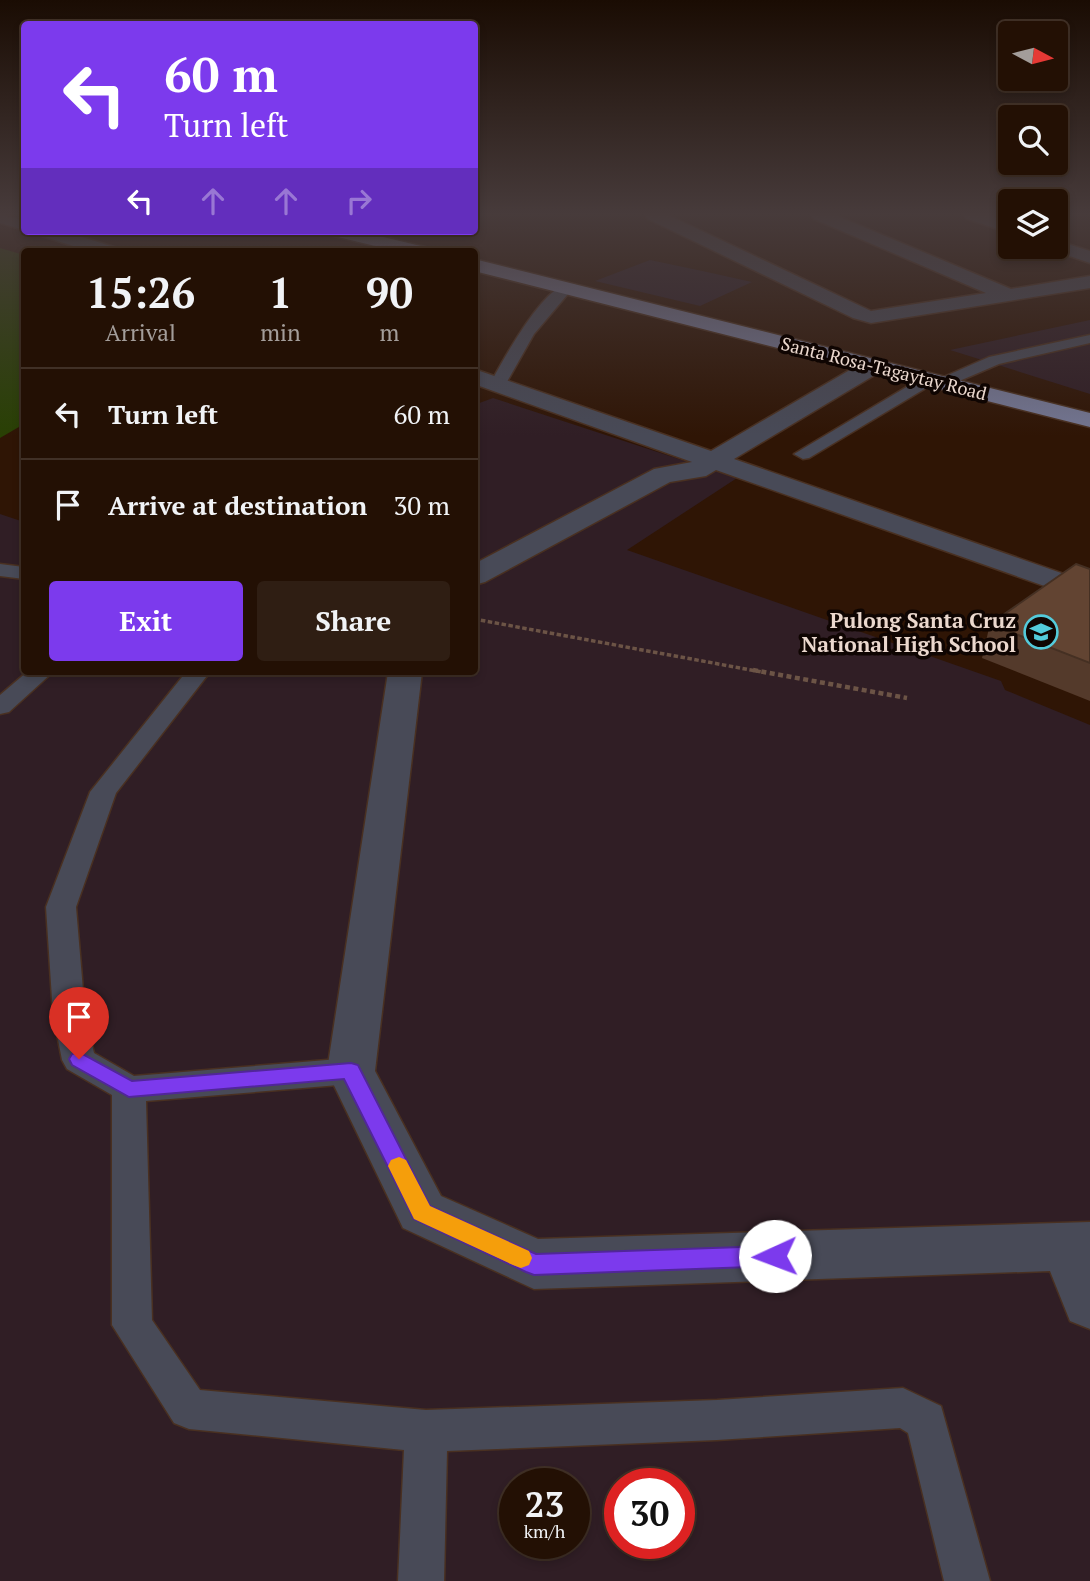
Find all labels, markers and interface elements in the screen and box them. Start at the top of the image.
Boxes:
north arrow [998,21,1068,91]
map controls [998,21,1068,259]
text: 60 m [164,41,278,106]
icon: left [49,49,140,140]
text: Turn left [164,104,288,146]
button: search [998,105,1068,175]
icon: left [121,182,159,220]
icon: ahead [194,182,232,220]
icon: ahead [267,182,305,220]
icon: right [340,182,378,220]
button: layers [998,189,1068,259]
text: 15:26 [86,264,195,320]
text: 1 [269,264,292,320]
text: 90 [366,264,413,320]
text: Arrival [105,317,176,348]
text: min [260,317,301,348]
text: m [379,317,399,348]
street label: Santa Rosa-Tagaytay Road [779,331,989,405]
icon: left [49,395,87,433]
text: Turn left [108,397,218,431]
text: 60 m [394,397,450,431]
icon: arrive [49,486,87,524]
text: Arrive at destination [108,488,367,522]
text: 30 m [394,488,450,522]
button: Exit [49,581,243,661]
button: Share [257,581,450,661]
place label: Pulong Santa Cruz National High School [801,606,1016,658]
school or university icon: Pulong Santa Cruz National High School [1022,613,1060,651]
pin [49,987,109,1059]
icon: arrive [60,998,98,1036]
position arrow [738,1219,812,1293]
speed limit sign: 30 [604,1468,695,1559]
text: 23 [525,1481,564,1527]
text: km/h [524,1519,565,1543]

